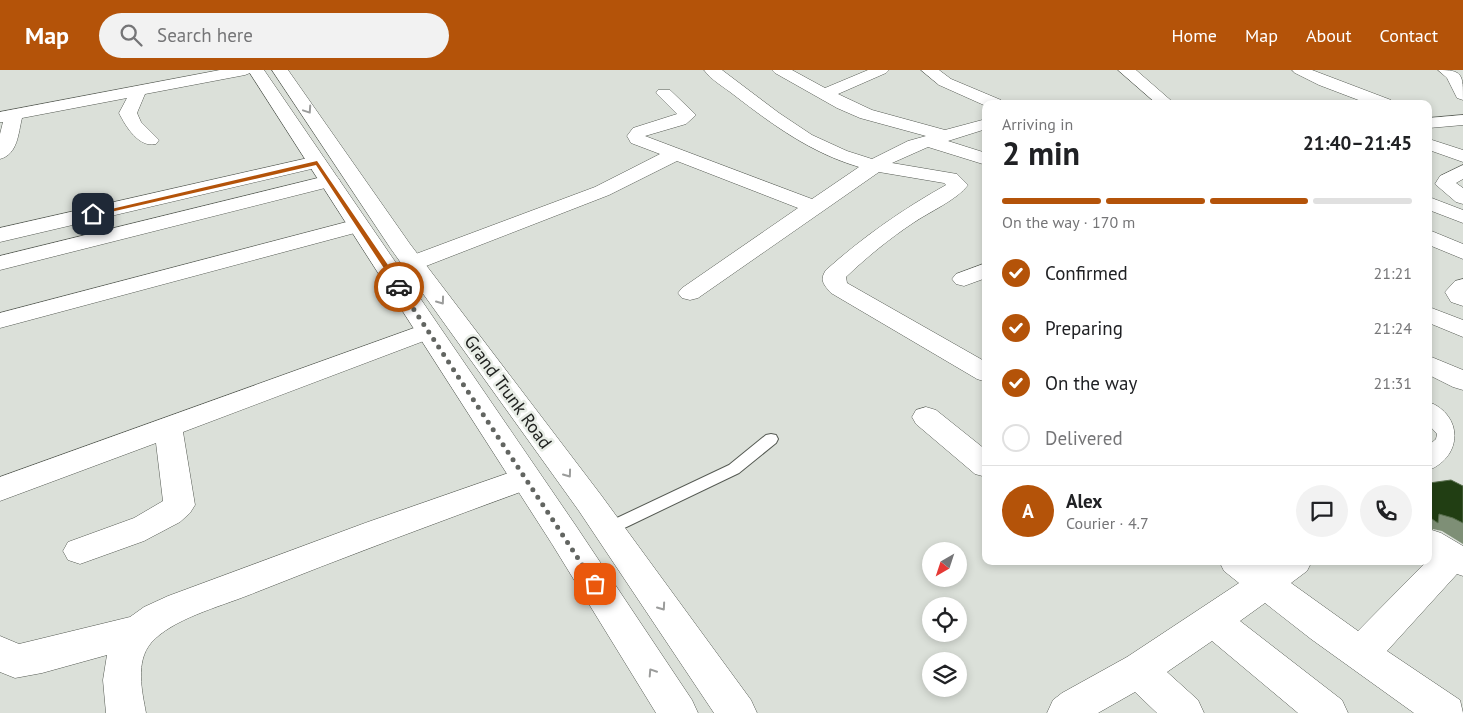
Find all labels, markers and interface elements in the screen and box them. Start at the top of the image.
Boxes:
search box [99,13,449,58]
text: Map [25,20,69,51]
icon: search [117,21,145,49]
text: Search here [157,23,253,47]
text: Home [1171,24,1217,47]
text: Map [1245,24,1278,47]
text: About [1306,24,1352,47]
text: Contact [1380,24,1438,47]
one-way arrow [302,105,311,114]
text: Arriving in [1002,114,1073,134]
text: 21:40–21:45 [1303,131,1412,155]
text: 2 min [1002,132,1080,174]
pin [72,193,114,235]
icon: home [79,200,107,228]
text: On the way · 170 m [1002,212,1135,232]
icon: check [1002,259,1030,287]
text: Confirmed [1045,261,1128,285]
courier [374,262,424,312]
text: 21:21 [1374,263,1412,283]
icon: car [385,273,413,301]
one-way arrow [435,295,444,305]
icon: check [1002,314,1030,342]
text: Preparing [1045,316,1123,340]
text: 21:24 [1374,318,1412,338]
street label: Grand Trunk Road [460,330,557,453]
icon: check [1002,369,1030,397]
text: On the way [1045,371,1137,395]
text: 21:31 [1374,373,1412,393]
text: Delivered [1045,426,1123,450]
one-way arrow [563,468,571,477]
button: chat [1296,485,1348,537]
button: phone [1360,485,1412,537]
text: Alex [1066,489,1102,513]
text: A [1022,499,1034,523]
text: Courier · 4.7 [1066,513,1149,533]
north arrow [922,542,968,588]
map controls [922,542,967,697]
pin [574,563,616,605]
icon: bag [581,570,609,598]
button: locate [922,597,967,642]
one-way arrow [656,601,665,610]
button: layers [922,652,967,697]
one-way arrow [648,668,658,677]

